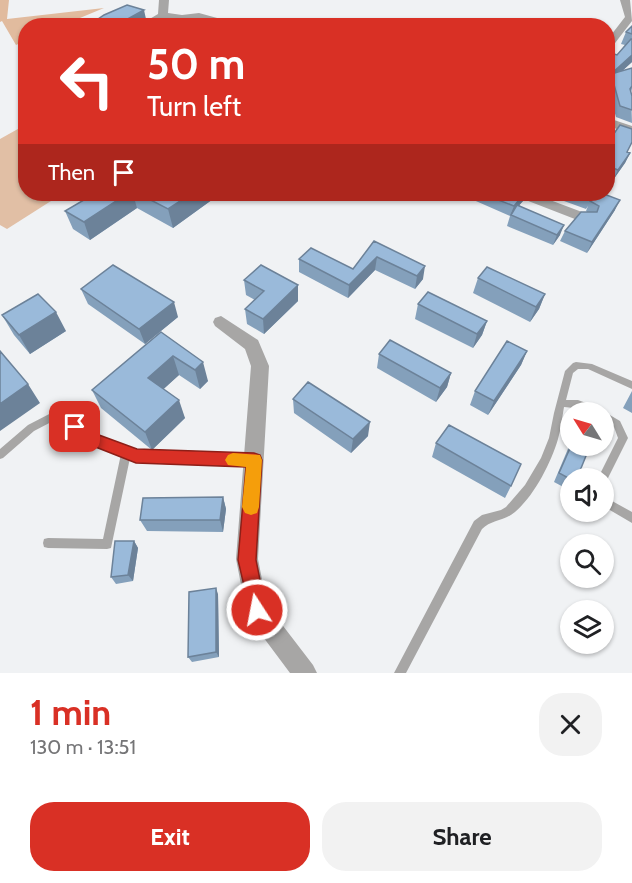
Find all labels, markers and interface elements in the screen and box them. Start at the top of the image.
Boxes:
text: 50 m [147,38,245,90]
icon: left [48,42,126,120]
text: Turn left [147,90,241,123]
icon: arrive [107,156,140,189]
text: Then [48,159,95,186]
pin [49,401,100,452]
north arrow [560,402,614,456]
map controls [560,402,614,654]
icon: arrive [58,410,91,443]
button: sound [560,468,614,522]
button: search [560,534,614,588]
position arrow [225,578,289,642]
button: layers [560,600,614,654]
text: 1 min [30,690,111,734]
button: close [539,693,602,756]
text: 130 m · 13:51 [30,735,136,759]
button: Exit [30,802,310,871]
button: Share [322,802,602,871]

